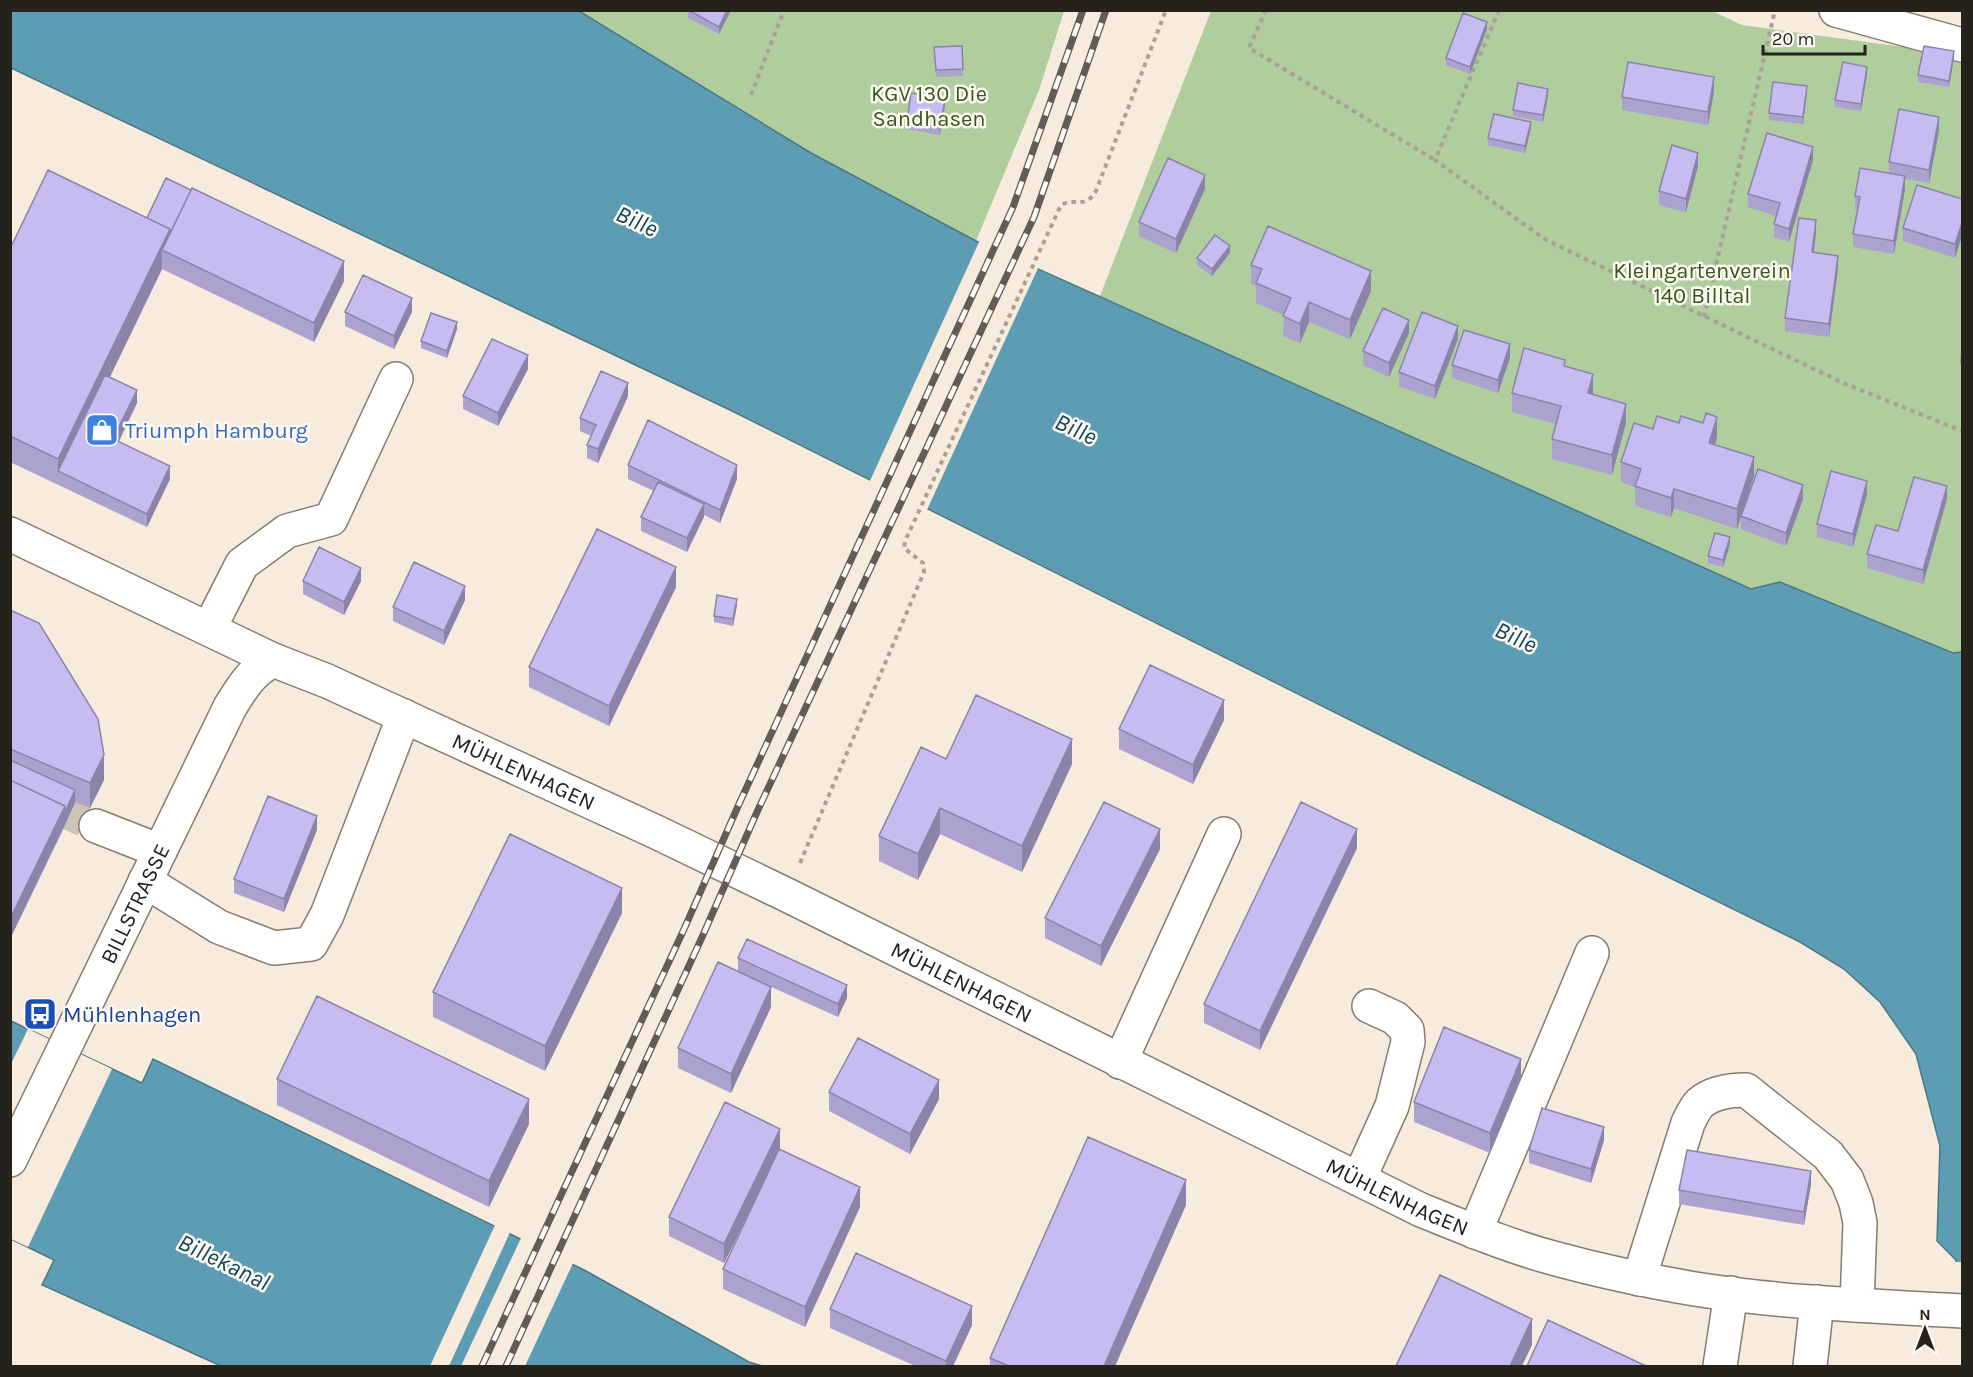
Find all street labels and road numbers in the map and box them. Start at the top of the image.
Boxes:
street label: MÜHLENHAGEN [448,728,599,816]
street label: BILLSTRASSE [95,840,175,968]
street label: MÜHLENHAGEN [886,937,1036,1029]
street label: MÜHLENHAGEN [1322,1153,1472,1242]

